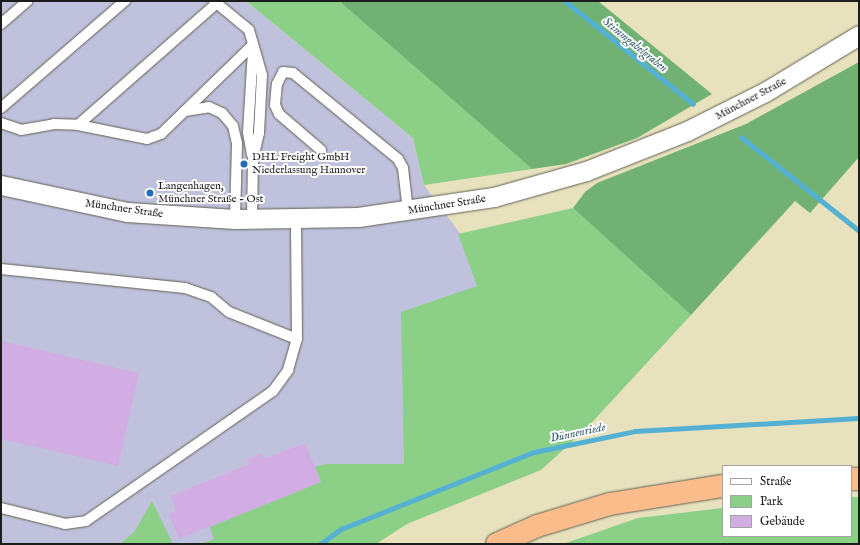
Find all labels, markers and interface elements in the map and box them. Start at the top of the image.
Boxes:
water label: Stimmgabelgraben [600,14,670,76]
street label: Münchner Straße [713,75,789,123]
place label: DHL Freight GmbH Niederlassung Hannover [252,151,365,177]
marker: DHL Freight GmbH Niederlassung Hannover [239,159,249,169]
place label: Langenhagen, Münchner Straße - Ost [158,180,263,206]
marker: Langenhagen, Münchner Straße - Ost [145,188,155,198]
street label: Münchner Straße [407,192,487,218]
street label: Münchner Straße [84,197,164,221]
water label: Dünnenriede [549,420,607,446]
legend [722,465,852,537]
text: Straße [760,474,792,489]
text: Park [760,494,783,509]
text: Gebäude [760,514,805,529]

